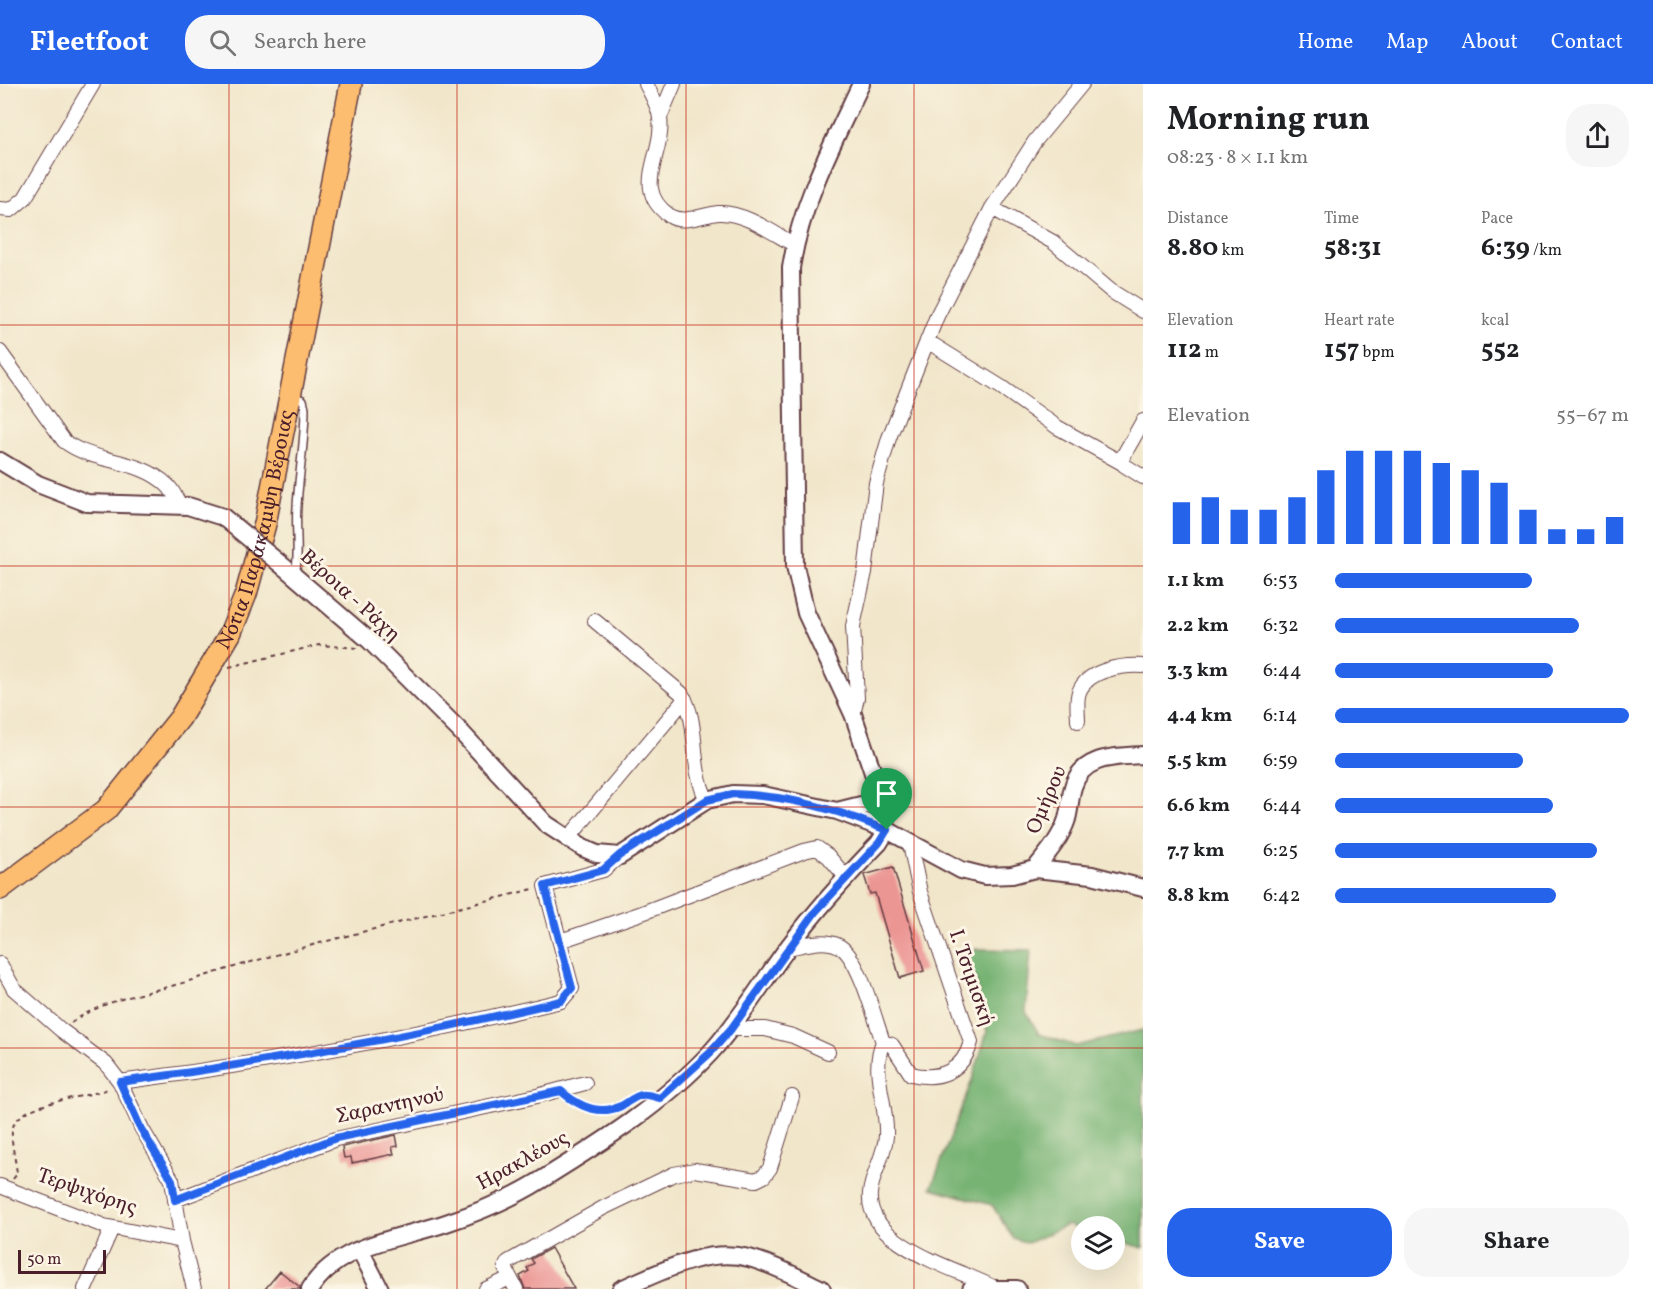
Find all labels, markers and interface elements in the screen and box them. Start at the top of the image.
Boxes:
search box [185,15,605,69]
text: Fleetfoot [30,23,149,62]
icon: search [206,26,239,59]
text: Search here [254,27,366,58]
text: Home [1298,28,1353,57]
text: Map [1386,28,1428,57]
text: About [1461,28,1518,57]
text: Contact [1551,28,1623,57]
text: Morning run [1167,98,1370,144]
button: share [1566,104,1629,167]
text: 08:23 · 8 × 1.1 km [1167,144,1308,172]
text: Distance [1167,208,1228,230]
text: Time [1324,208,1359,230]
text: Pace [1481,208,1513,230]
text: 8.80 [1167,230,1218,266]
text: 58:31 [1324,230,1382,266]
text: 6:39 [1481,230,1530,266]
text: km [1218,240,1244,262]
text: /km [1530,240,1562,262]
text: Elevation [1167,310,1234,332]
text: Heart rate [1324,310,1395,332]
text: kcal [1481,310,1509,332]
text: 112 [1167,332,1201,368]
text: 157 [1324,332,1359,368]
text: 552 [1481,332,1520,368]
text: m [1201,342,1219,364]
text: bpm [1359,342,1395,364]
text: Elevation [1167,402,1250,430]
text: 55–67 m [1556,402,1629,430]
street label: Νότια Παράκαμψη Βέροιας [209,407,302,655]
street label: Βέροια - Ράχη [293,543,407,649]
text: 1.1 km [1167,567,1224,595]
text: 6:53 [1263,567,1298,595]
text: 2.2 km [1167,612,1229,640]
text: 6:32 [1263,612,1299,640]
text: 3.3 km [1167,657,1228,685]
text: 6:44 [1263,657,1302,685]
text: 4.4 km [1167,702,1232,730]
text: 6:14 [1263,702,1298,730]
text: 5.5 km [1167,747,1227,775]
text: 6:59 [1263,747,1297,775]
street label: Ομήρου [1020,761,1074,839]
pin [861,768,912,830]
icon: arrive [870,777,903,810]
text: 6.6 km [1167,792,1230,820]
text: 6:44 [1263,792,1302,820]
text: 7.7 km [1167,837,1225,865]
text: 6:25 [1263,837,1298,865]
text: 8.8 km [1167,882,1230,910]
text: 6:42 [1263,882,1301,910]
street label: Ι. Τσιμισκή [941,926,1001,1030]
street label: Σαραντηνού [333,1080,447,1132]
street label: Ηρακλέους [472,1124,574,1198]
street label: Τερψιχόρης [33,1161,141,1223]
button: Save [1167,1208,1392,1277]
button: Share [1404,1208,1629,1277]
map controls [1071,1216,1125,1270]
button: layers [1071,1216,1125,1270]
scale bar [18,1247,106,1274]
text: 50 m [27,1249,61,1271]

